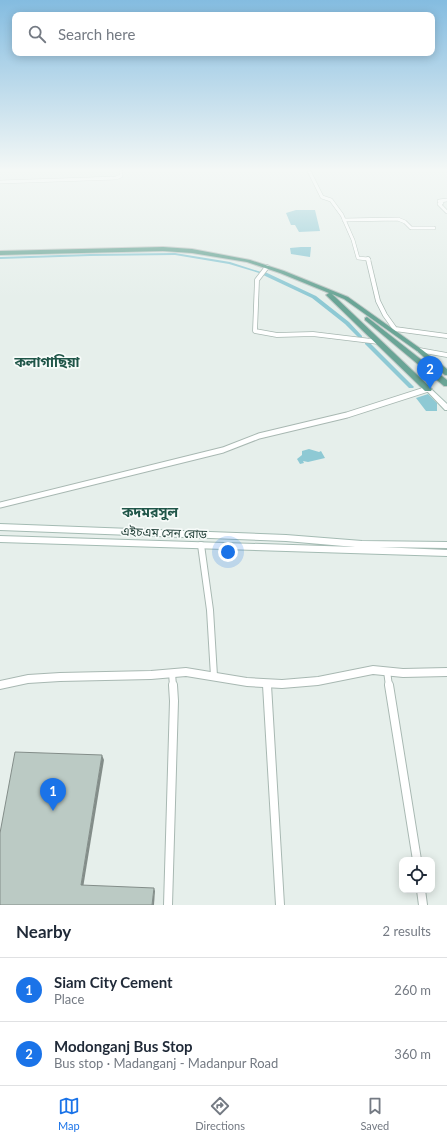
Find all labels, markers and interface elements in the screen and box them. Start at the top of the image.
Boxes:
search box [12,12,435,56]
icon: search [26,23,48,45]
text: Search here [58,25,135,43]
district label: কলাগাছিয়া [13,353,81,370]
pin: 2 [417,356,443,389]
district label: কদমরসুল [121,503,178,521]
street label: এইচএম সেন রোড [121,524,208,542]
your location [218,542,238,562]
pin: 1 [40,778,66,811]
map controls [399,857,435,893]
button: locate [399,857,435,893]
text: Nearby [16,921,71,942]
text: 2 results [383,923,431,939]
text: Siam City Cement [54,973,173,991]
text: 1 [25,982,33,998]
text: 260 m [394,982,431,998]
text: Place [54,991,84,1007]
text: Modonganj Bus Stop [54,1037,193,1055]
text: 2 [25,1046,33,1062]
text: 360 m [394,1046,431,1062]
text: Bus stop · Madanganj - Madanpur Road [54,1055,278,1071]
tab: Map [58,1095,80,1132]
tab: Directions [195,1095,245,1132]
tab: Saved [360,1095,389,1132]

